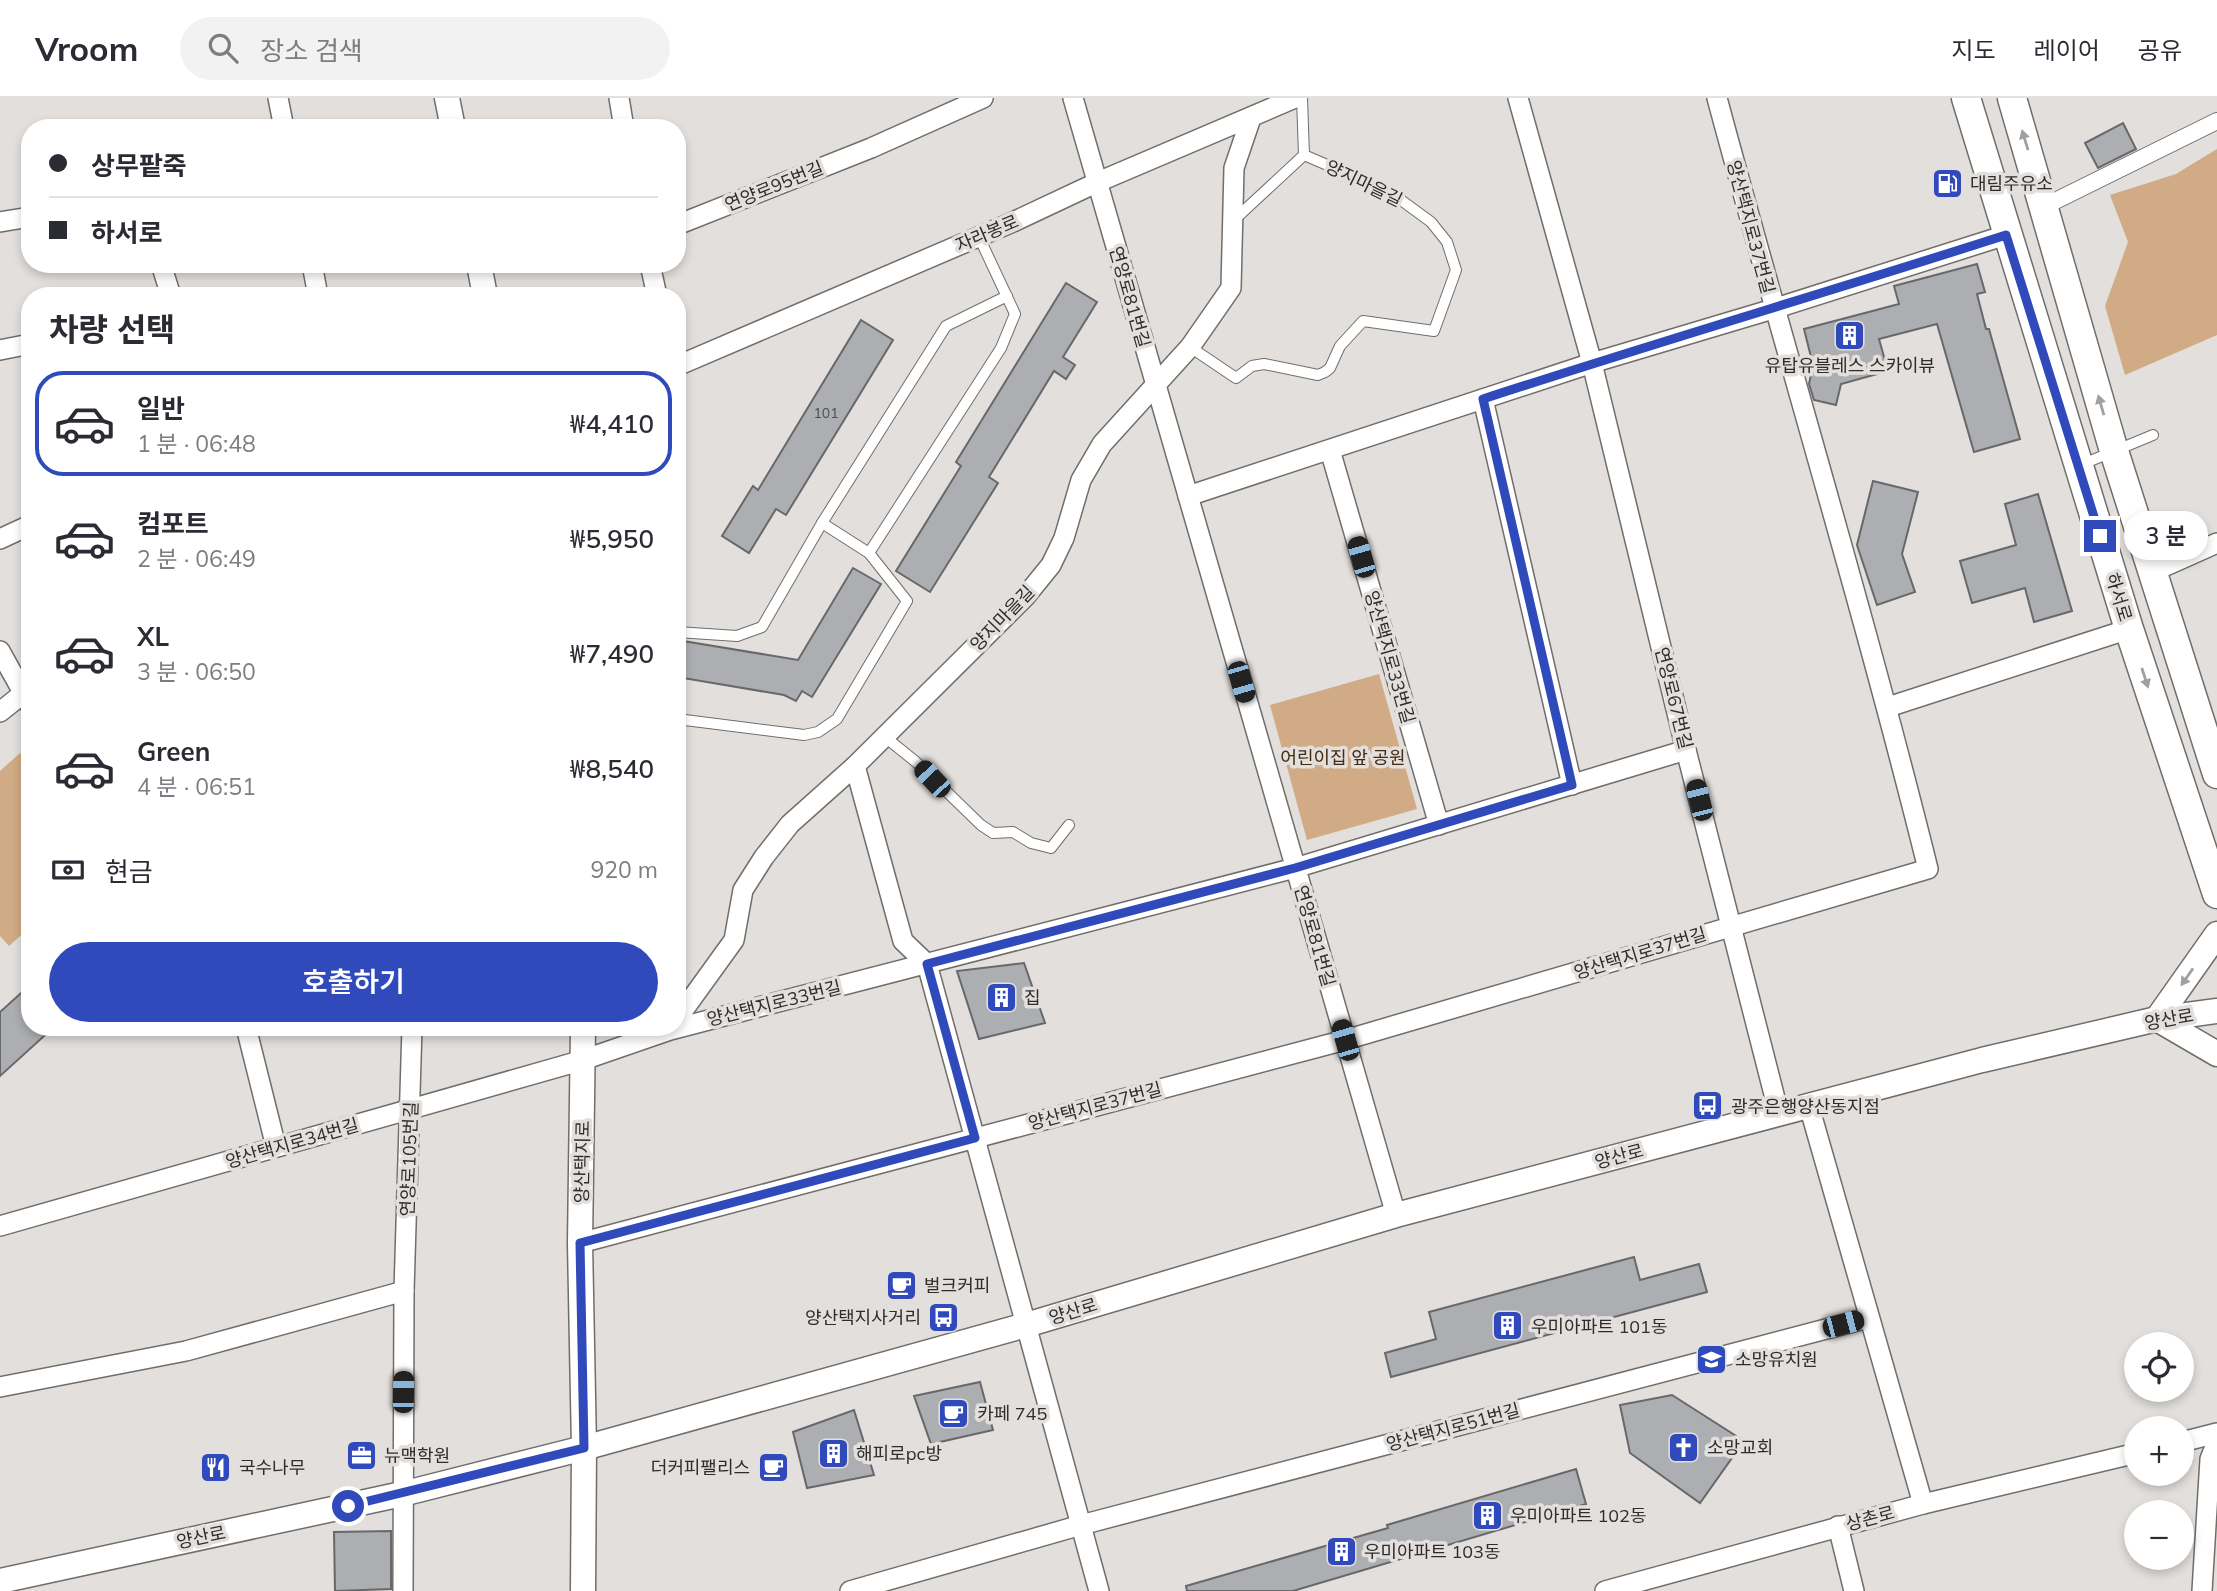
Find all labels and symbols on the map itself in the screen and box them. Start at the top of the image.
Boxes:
one-way arrow [2019,129,2029,150]
street label: 양지마을길 [1322,155,1406,211]
street label: 연양로95번길 [721,156,827,216]
street label: 양산택지로37번길 [1722,158,1780,296]
fuel station icon: 대림주유소 [1930,166,1964,200]
place label: 대림주유소 [1970,172,2053,195]
street label: 자라봉로 [952,209,1022,257]
street label: 연양로81번길 [1105,244,1155,350]
building icon: 유탑유블레스 스카이뷰 [1833,318,1867,352]
place label: 유탑유블레스 스카이뷰 [1765,354,1935,377]
one-way arrow [2096,394,2106,415]
house number: 101 [813,404,839,422]
callout: 3 분 [2124,512,2208,560]
route end [2084,520,2116,552]
car [1346,534,1377,580]
street label: 하서로 [2101,570,2137,624]
street label: 양지마을길 [965,580,1039,656]
street label: 양산택지로33번길 [1360,588,1420,726]
street label: 연양로67번길 [1650,645,1698,751]
car [1226,659,1257,705]
one-way arrow [2140,668,2151,689]
park label: 어린이집 앞 공원 [1280,746,1406,769]
car [910,756,955,802]
car [1684,777,1715,823]
street label: 연양로81번길 [1290,883,1340,989]
street label: 양산택지로37번길 [1571,922,1709,984]
one-way arrow [2180,968,2194,986]
street label: 양산택지로33번길 [704,975,844,1031]
building icon: 집 [984,980,1018,1014]
place label: 집 [1024,986,1041,1009]
street label: 양산로 [2143,1003,2195,1035]
car [1330,1017,1361,1063]
street label: 양산택지로37번길 [1026,1077,1164,1135]
bus stop icon: 광주은행양산동지점 [1691,1089,1725,1123]
place label: 광주은행양산동지점 [1731,1095,1880,1118]
street label: 연양로105번길 [395,1101,423,1217]
street label: 양산택지로34번길 [223,1113,361,1173]
street label: 양산택지로 [570,1120,594,1204]
street label: 양산로 [1592,1138,1646,1174]
cafe icon: 벌크커피 [884,1268,918,1302]
place label: 벌크커피 [924,1274,990,1297]
street label: 양산로 [1046,1293,1100,1329]
bus stop icon: 양산택지사거리 [927,1300,961,1334]
place label: 양산택지사거리 [805,1306,921,1329]
car [1820,1308,1867,1340]
building icon: 우미아파트 101동 [1491,1309,1525,1343]
place label: 우미아파트 101동 [1531,1315,1667,1338]
school or university icon: 소망유치원 [1695,1342,1729,1376]
place label: 소망유치원 [1735,1348,1818,1371]
car [393,1371,414,1413]
cafe icon: 카페 745 [937,1396,971,1430]
street label: 양산택지로51번길 [1384,1398,1522,1456]
place label: 카페 745 [977,1402,1047,1425]
church icon: 소망교회 [1667,1430,1701,1464]
building icon: 해피로pc방 [816,1436,850,1470]
place label: 소망교회 [1707,1436,1773,1459]
office icon: 뉴맥학원 [344,1438,378,1472]
place label: 해피로pc방 [856,1442,942,1465]
place label: 뉴맥학원 [384,1444,450,1467]
restaurant icon: 국수나무 [199,1450,233,1484]
cafe icon: 더커피팰리스 [756,1450,790,1484]
place label: 국수나무 [239,1456,305,1479]
place label: 더커피팰리스 [651,1456,750,1479]
route start [332,1490,364,1522]
building icon: 우미아파트 102동 [1470,1498,1504,1532]
street label: 상촌로 [1843,1500,1897,1536]
place label: 우미아파트 102동 [1510,1504,1646,1527]
street label: 양산로 [174,1521,228,1553]
building icon: 우미아파트 103동 [1324,1534,1358,1568]
place label: 우미아파트 103동 [1364,1540,1500,1563]

